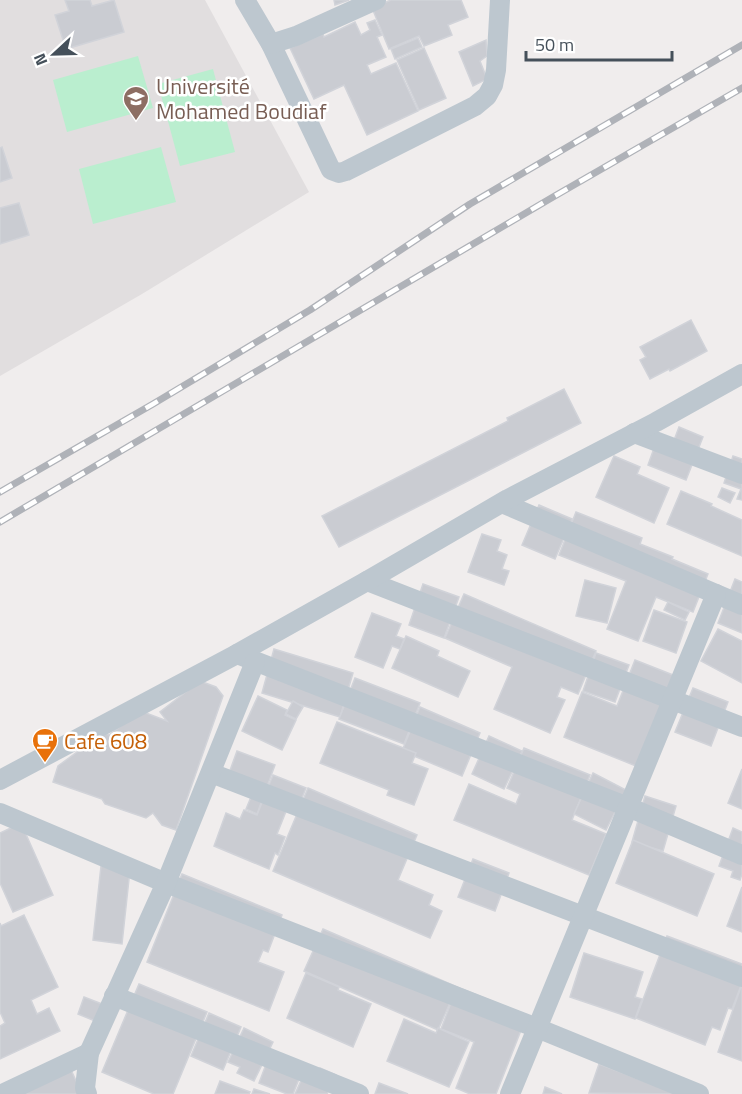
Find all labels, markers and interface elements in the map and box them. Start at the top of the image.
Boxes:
north arrow [24,24,84,84]
scale bar [526,24,672,62]
text: 50 m [535,31,574,58]
text: N [27,50,53,69]
place label: Université Mohamed Boudiaf [156,69,327,128]
school or university icon: Université Mohamed Boudiaf [121,84,151,122]
place label: Cafe 608 [64,724,147,758]
cafe icon: Cafe 608 [30,726,60,764]

